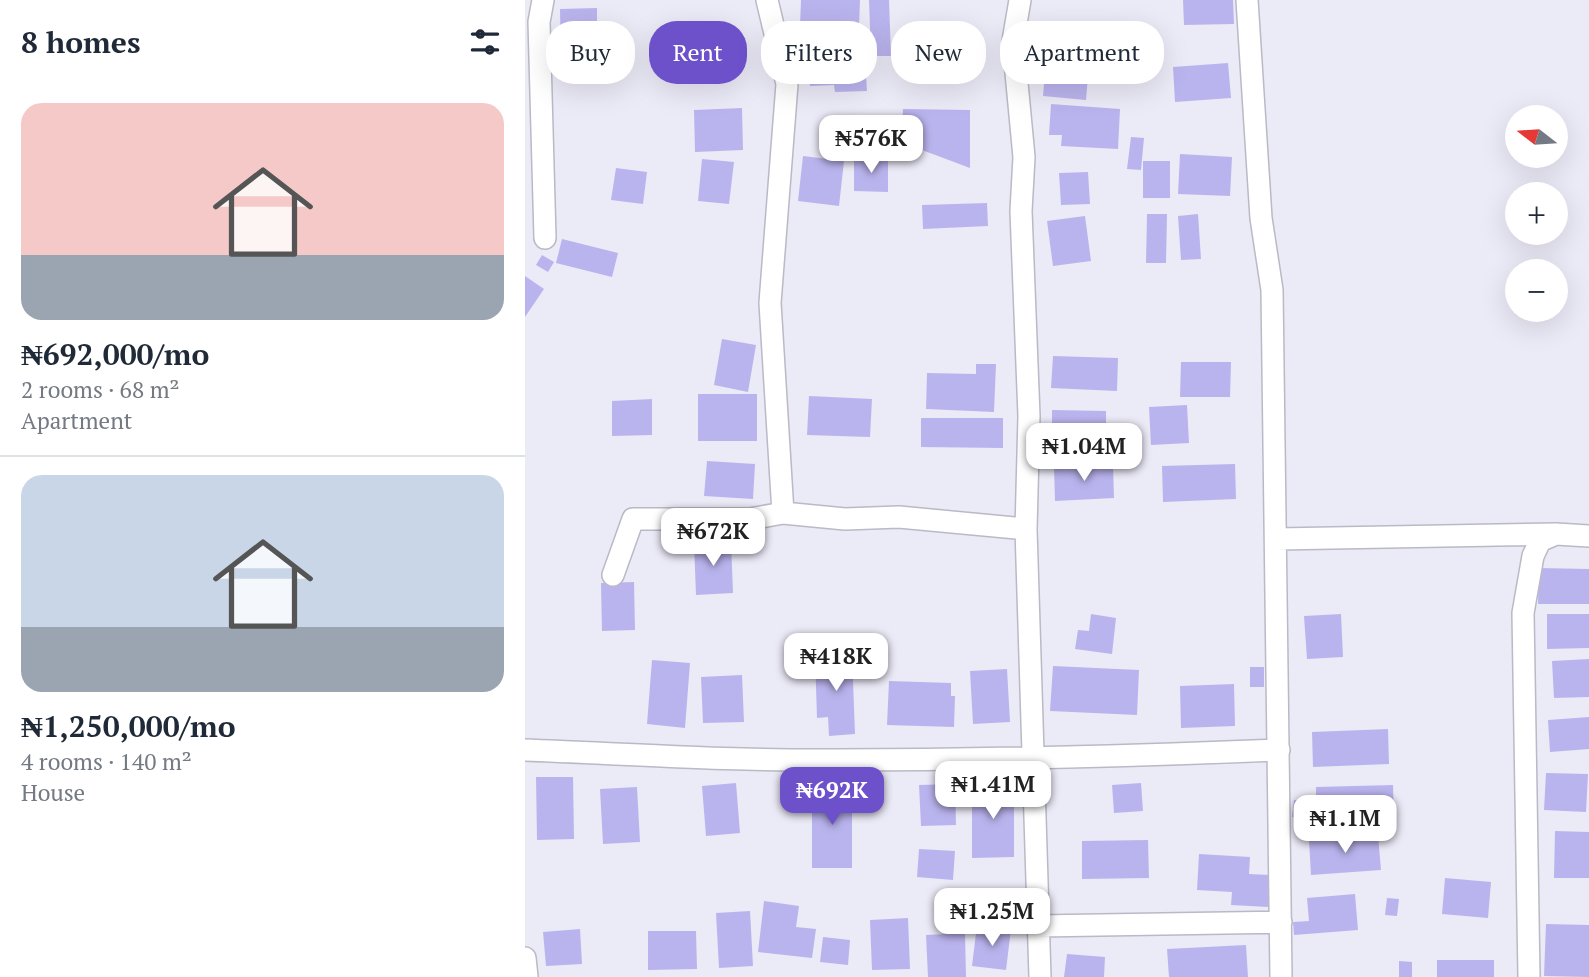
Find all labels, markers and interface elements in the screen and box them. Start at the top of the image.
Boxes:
chip: Buy [546,21,635,84]
chip: Rent [649,21,747,84]
chip: Filters [761,21,877,84]
chip: New [891,21,986,84]
chip: Apartment [1000,21,1164,84]
text: 8 homes [21,22,140,62]
icon: filters [466,23,504,61]
north arrow [1505,105,1568,168]
map controls [1505,105,1568,322]
pin: ₦576K [822,116,920,175]
text: ₦576K [835,122,907,153]
icon: home [200,149,326,275]
button: + [1505,182,1568,245]
button: − [1505,259,1568,322]
text: ₦692,000/mo [21,334,209,374]
text: 2 rooms · 68 m² [21,374,180,405]
text: Apartment [21,405,132,436]
pin: ₦1.04M [1027,424,1141,483]
text: ₦1.04M [1042,430,1126,461]
pin: ₦672K [664,508,762,568]
text: ₦672K [677,515,749,546]
icon: home [200,521,326,647]
pin: ₦418K [787,634,885,693]
text: ₦418K [800,640,872,671]
text: ₦1,250,000/mo [21,706,236,746]
text: 4 rooms · 140 m² [21,746,192,777]
pin: ₦1.41M [936,762,1050,821]
pin: ₦692K [783,768,881,827]
text: ₦1.41M [951,768,1035,799]
text: ₦692K [796,774,868,805]
text: House [21,777,85,808]
pin: ₦1.1M [1296,796,1394,855]
text: ₦1.1M [1310,802,1380,833]
pin: ₦1.25M [935,888,1049,948]
text: ₦1.25M [950,895,1034,926]

